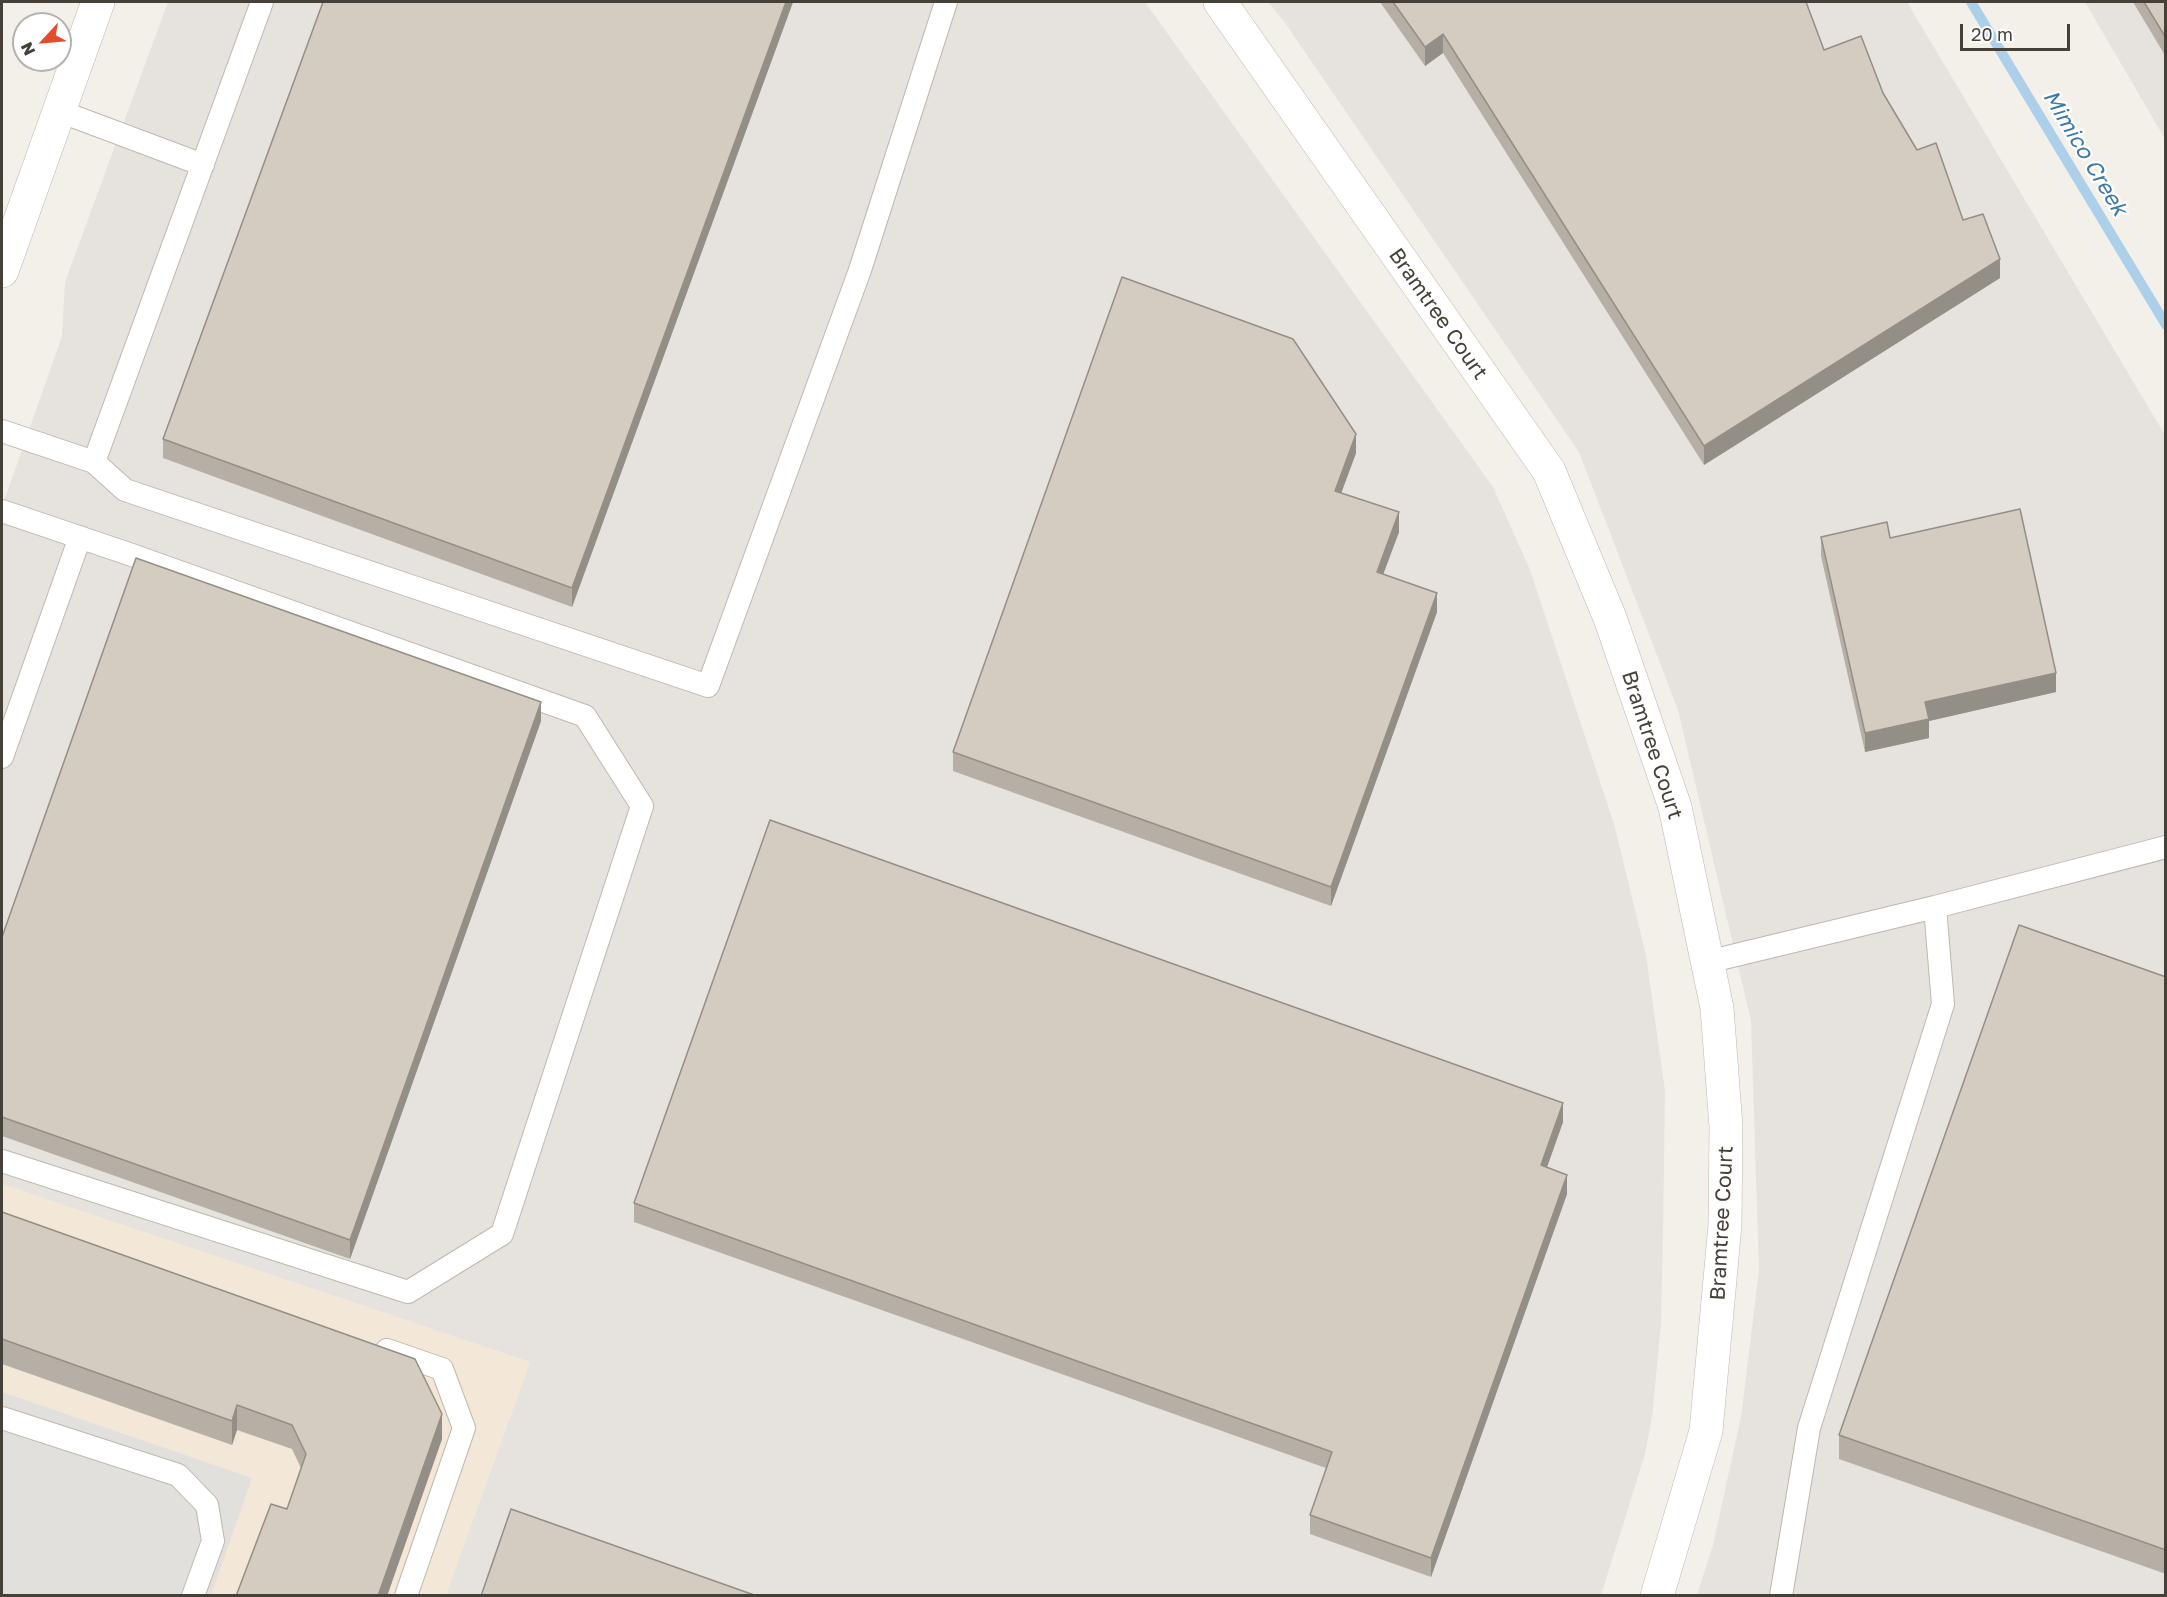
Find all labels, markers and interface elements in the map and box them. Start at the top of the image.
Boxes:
north arrow [12,12,72,72]
scale bar [1963,12,2072,50]
text: 20 m [1971,23,2013,45]
text: N [16,39,39,59]
water label: Mimico Creek [2037,85,2133,221]
street label: Bramtree Court [1383,243,1493,385]
street label: Bramtree Court [1616,667,1688,823]
street label: Bramtree Court [1705,1145,1739,1301]

